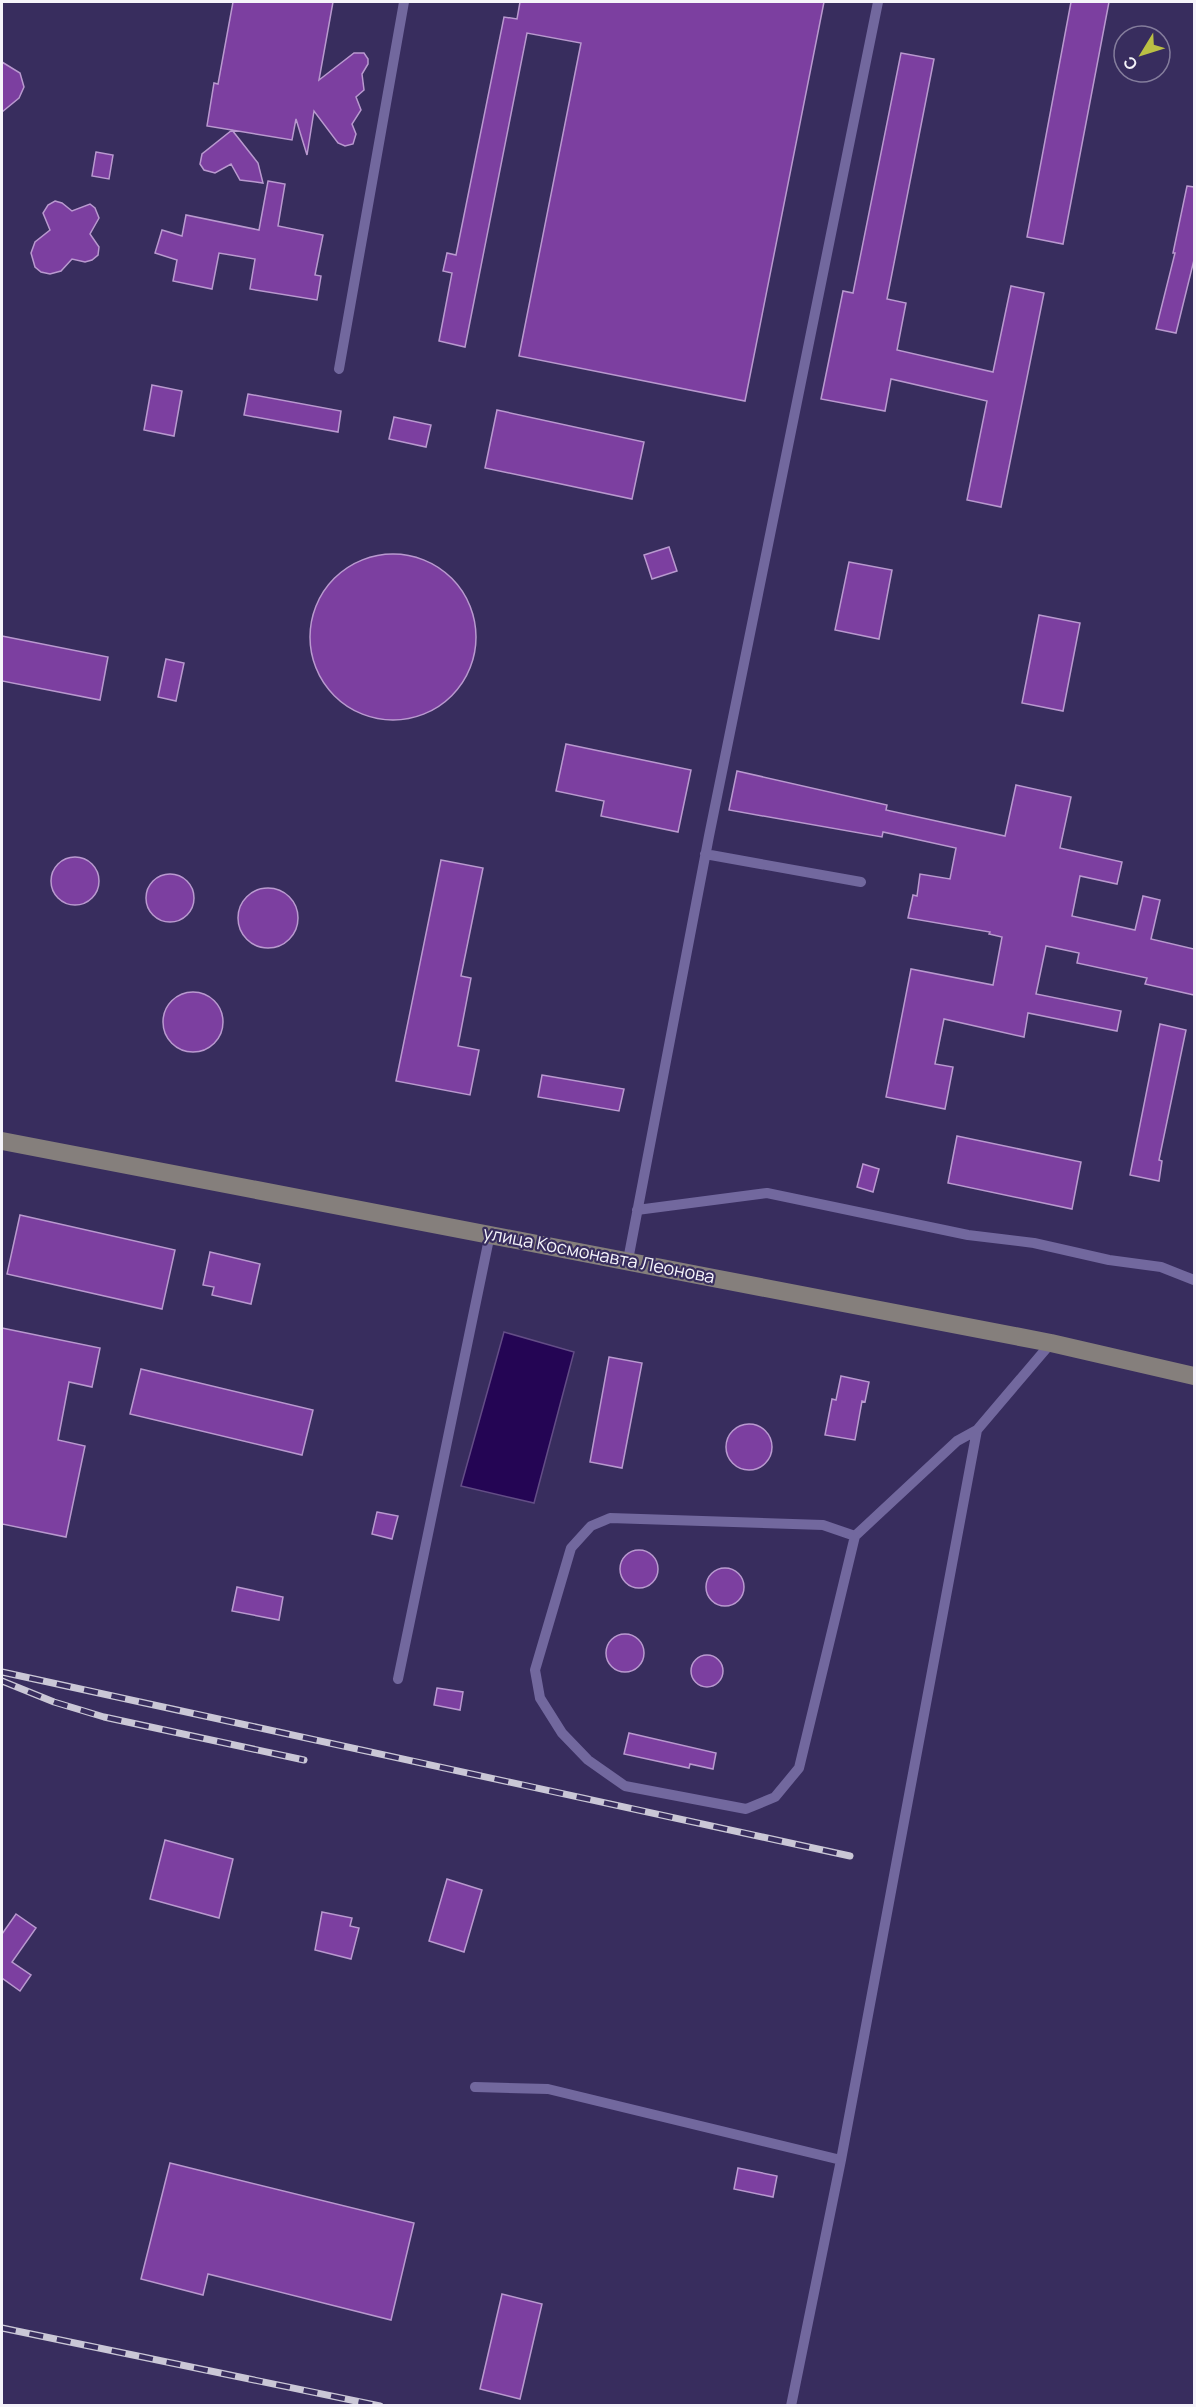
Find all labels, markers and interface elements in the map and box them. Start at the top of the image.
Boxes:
north arrow [1112,24,1172,84]
text: С [1118,52,1142,75]
street label: улица Космонавта Леонова [481,1220,717,1288]

